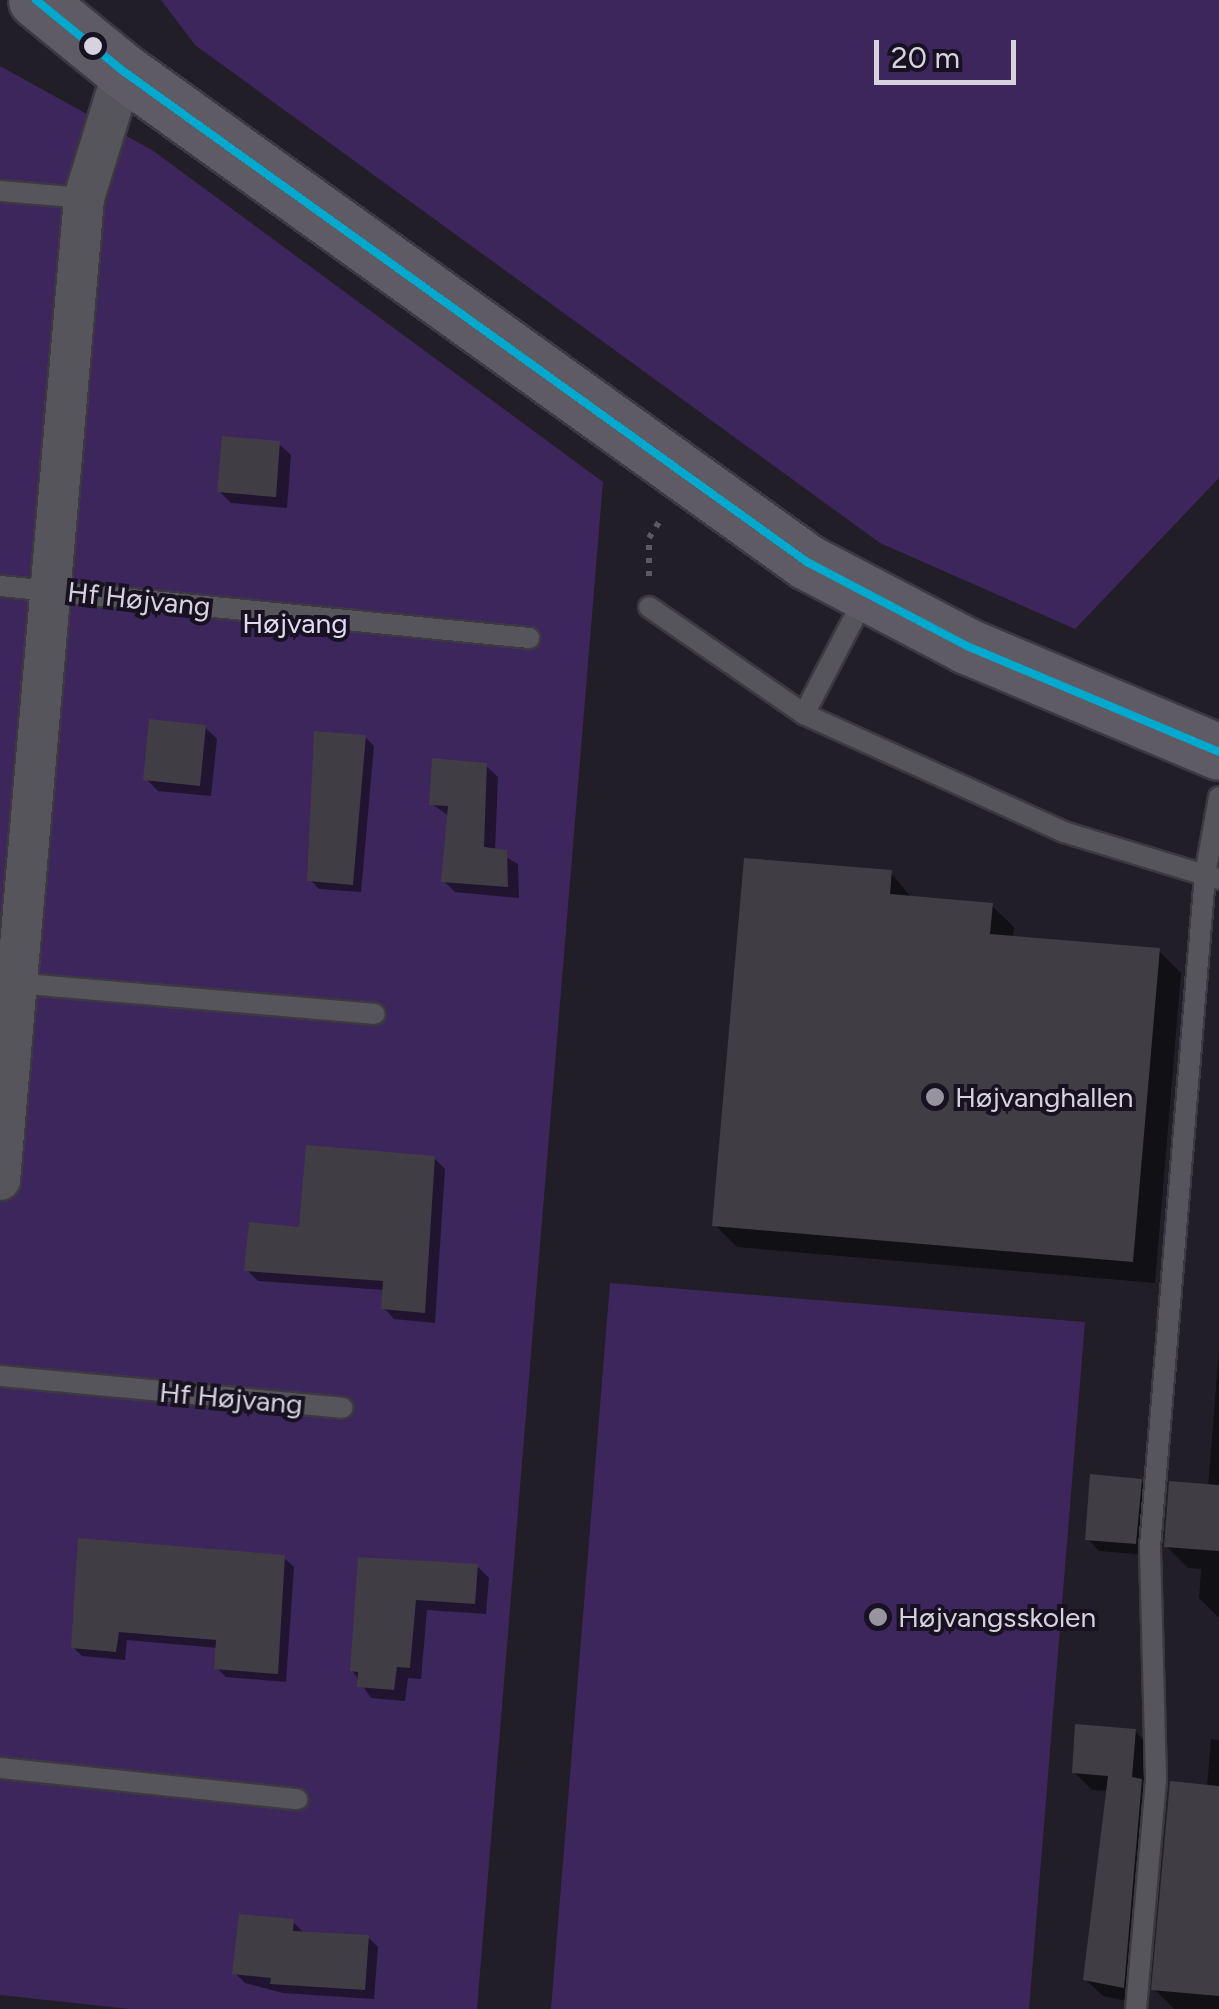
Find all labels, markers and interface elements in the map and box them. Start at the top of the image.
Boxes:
scale bar [879,20,1022,82]
unlabelled marker [83,36,103,56]
text: 20 m [891,39,960,76]
street label: Hf Højvang [66,575,212,623]
park label: Højvang [242,606,348,640]
place label: Højvanghallen [955,1080,1133,1114]
marker: Højvanghallen [924,1086,946,1108]
street label: Hf Højvang [158,1375,304,1421]
place label: Højvangsskolen [898,1600,1096,1634]
marker: Højvangsskolen [867,1606,889,1628]

